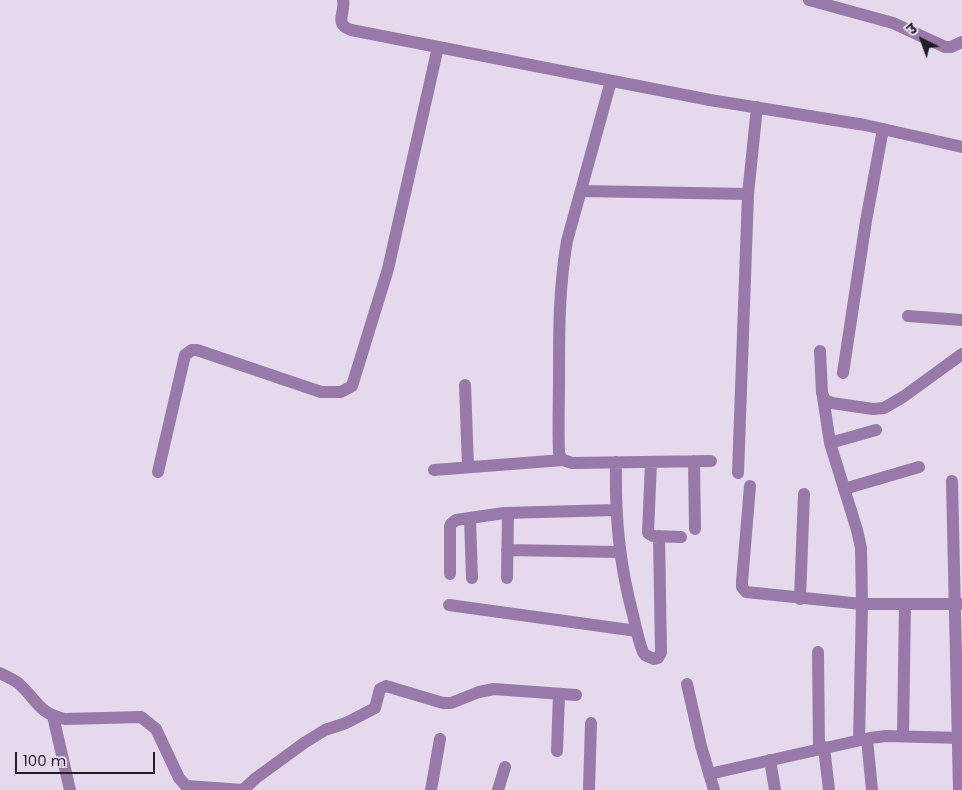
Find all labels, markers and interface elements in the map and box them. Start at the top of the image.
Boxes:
north arrow [897,15,947,65]
text: उ [902,19,922,39]
scale bar [18,742,158,774]
text: 100 m [23,750,66,771]

